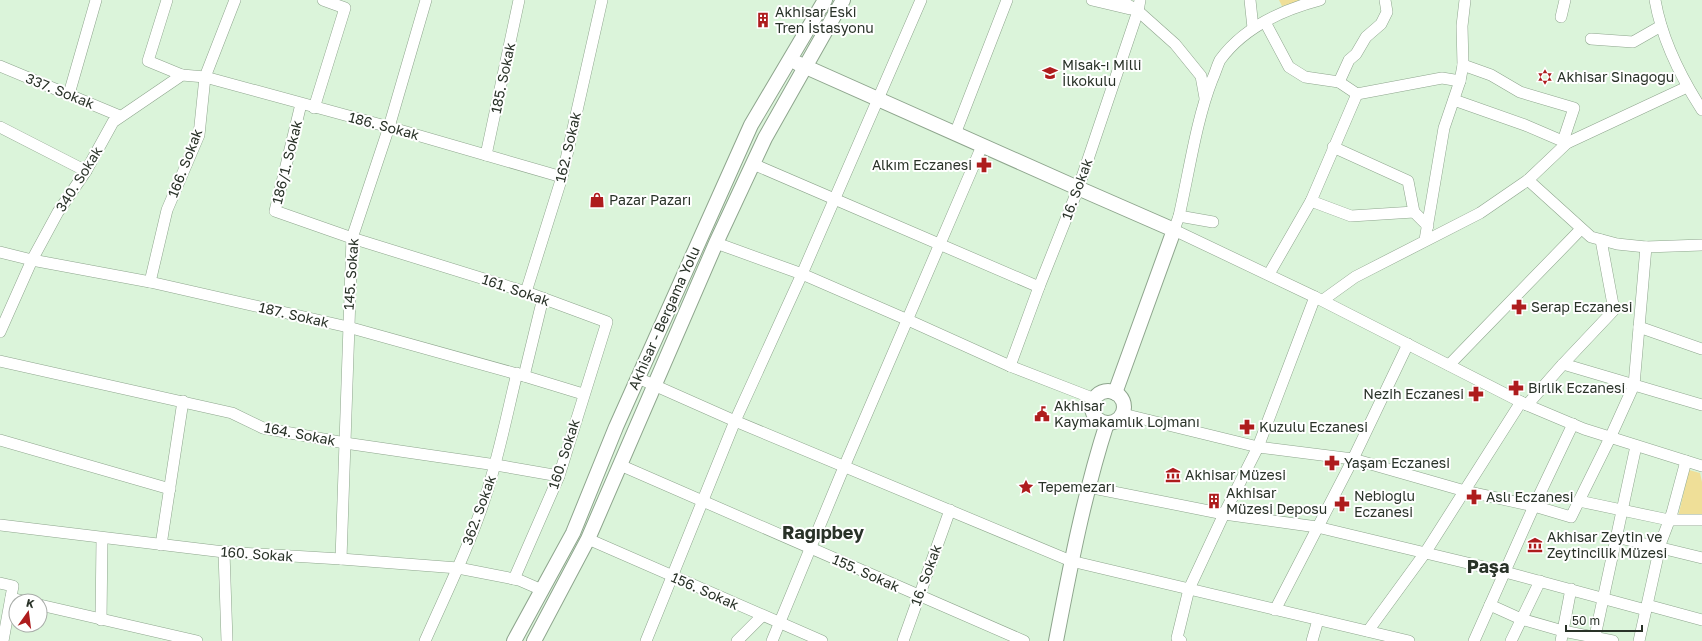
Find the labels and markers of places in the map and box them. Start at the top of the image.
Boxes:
place label: Akhisar Eski Tren İstasyonu [775,3,874,36]
building icon: Akhisar Eski Tren İstasyonu [754,11,772,29]
place label: Misak-ı Milli İlkokulu [1062,56,1142,89]
school or university icon: Misak-ı Milli İlkokulu [1041,64,1059,82]
synagogue icon: Akhisar Sinagogu [1536,68,1554,86]
place label: Akhisar Sinagogu [1557,68,1674,85]
place label: Alkım Eczanesi [872,156,972,173]
pharmacy icon: Alkım Eczanesi [975,156,993,174]
shop icon: Pazar Pazarı [588,191,606,209]
place label: Pazar Pazarı [609,191,691,208]
pharmacy icon: Serap Eczanesi [1510,298,1528,316]
place label: Serap Eczanesi [1531,298,1632,315]
pharmacy icon: Birlik Eczanesi [1507,379,1525,397]
place label: Birlik Eczanesi [1528,379,1625,396]
place label: Nezih Eczanesi [1363,385,1464,402]
pharmacy icon: Nezih Eczanesi [1467,385,1485,403]
place label: Akhisar Kaymakamlık Lojmanı [1054,397,1200,430]
public building icon: Akhisar Kaymakamlık Lojmanı [1033,405,1051,423]
pharmacy icon: Kuzulu Eczanesi [1238,418,1256,436]
place label: Kuzulu Eczanesi [1259,418,1368,435]
pharmacy icon: Yaşam Eczanesi [1323,454,1341,472]
place label: Yaşam Eczanesi [1344,454,1450,471]
museum icon: Akhisar Müzesi [1164,466,1182,484]
place label: Akhisar Müzesi [1185,466,1286,483]
place icon: Tepemezarı [1017,478,1035,496]
place label: Tepemezarı [1038,478,1115,495]
place label: Akhisar Müzesi Deposu [1226,484,1327,517]
place label: Nebioğlu Eczanesi [1354,487,1415,520]
pharmacy icon: Aslı Eczanesi [1465,488,1483,506]
place label: Aslı Eczanesi [1486,488,1573,505]
building icon: Akhisar Müzesi Deposu [1205,492,1223,510]
pharmacy icon: Nebioğlu Eczanesi [1333,495,1351,513]
place label: Akhisar Zeytin ve Zeytincilik Müzesi [1547,528,1667,561]
museum icon: Akhisar Zeytin ve Zeytincilik Müzesi [1526,536,1544,554]

